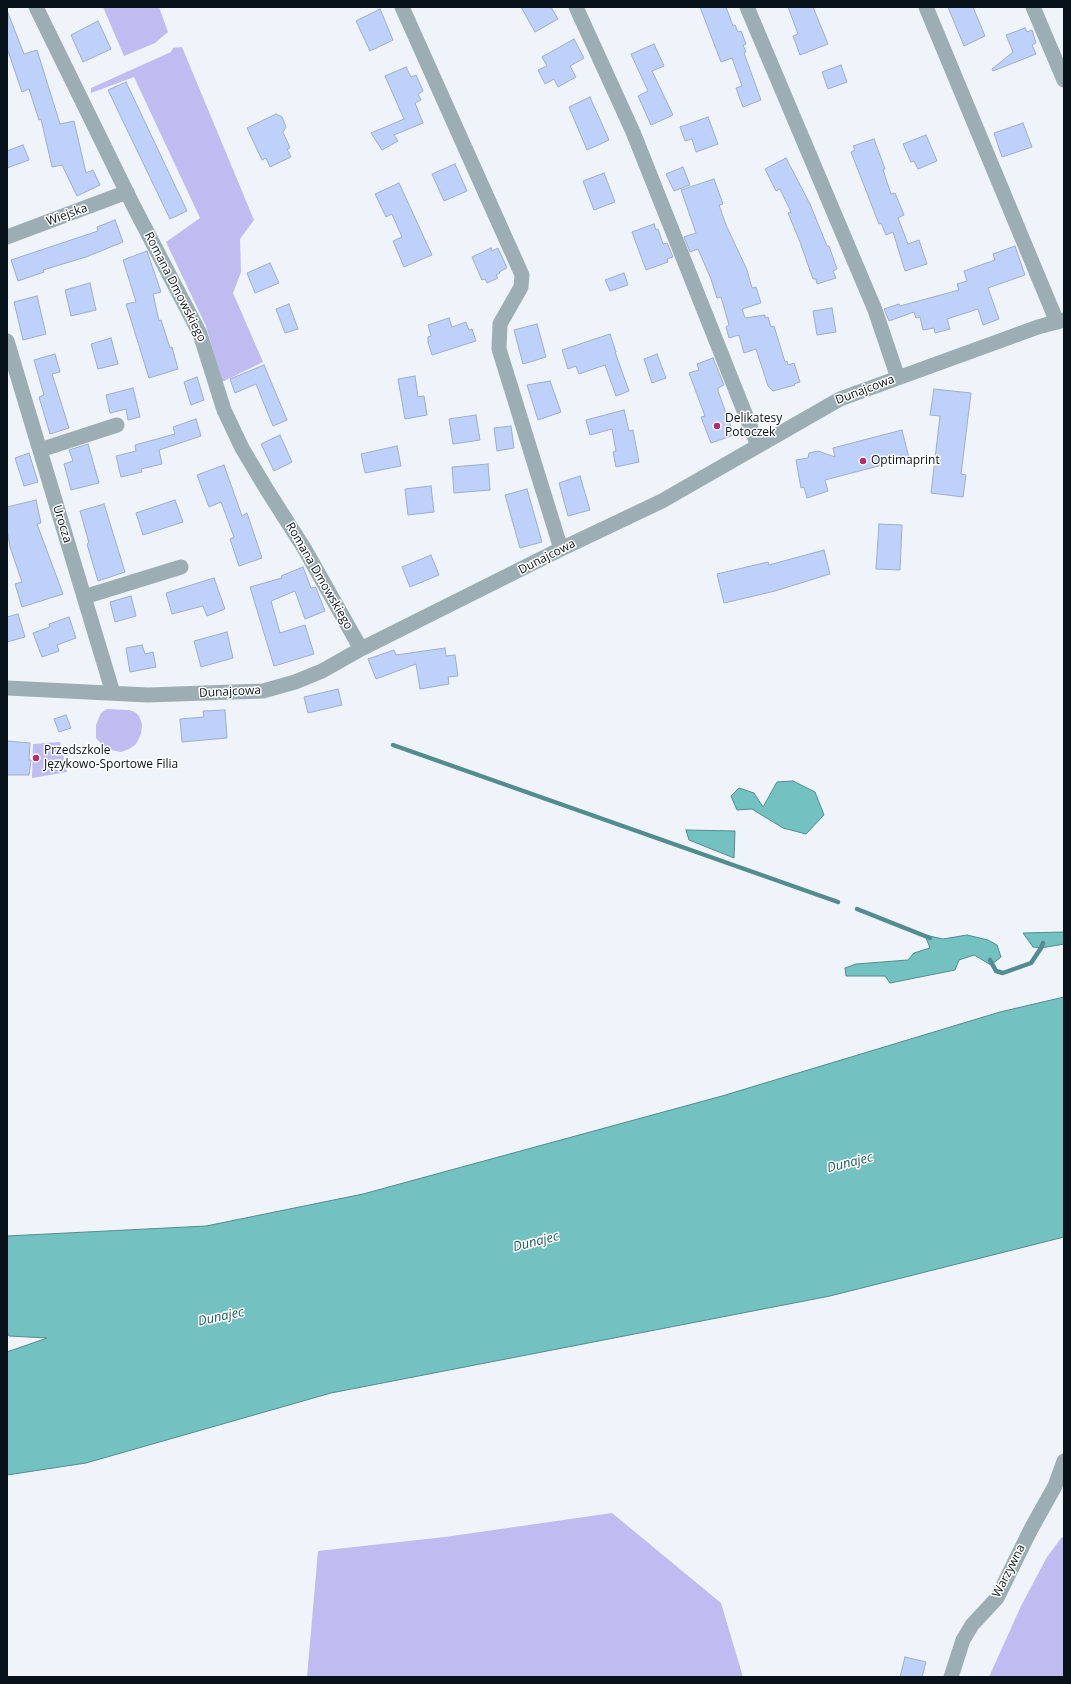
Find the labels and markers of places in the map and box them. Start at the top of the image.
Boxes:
place label: Delikatesy Potoczek [725,412,782,440]
marker: Delikatesy Potoczek [712,421,722,431]
place label: Optimaprint [871,454,940,468]
marker: Optimaprint [858,456,868,466]
place label: Przedszkole Językowo-Sportowe Filia [44,744,178,772]
marker: Przedszkole Językowo-Sportowe Filia [31,753,41,763]

